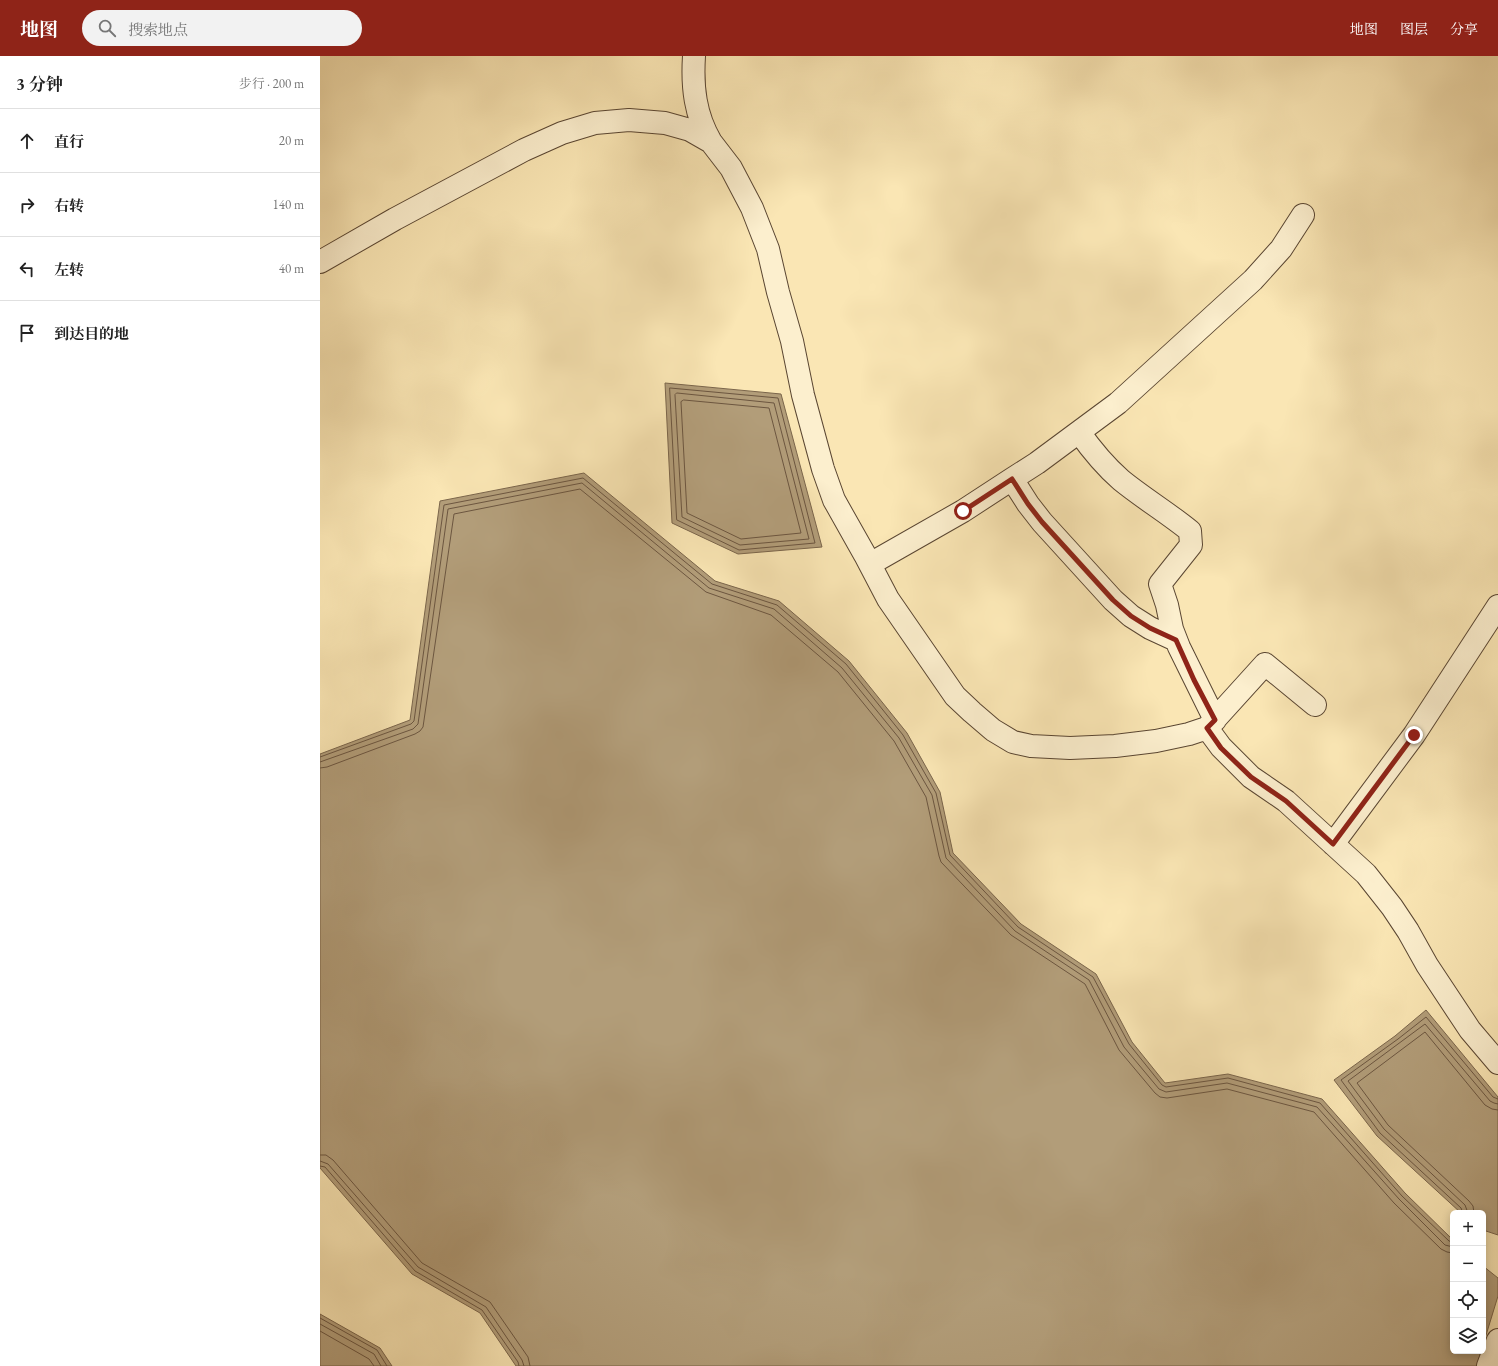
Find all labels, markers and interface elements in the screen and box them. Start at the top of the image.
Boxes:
search box [82,10,362,46]
text: 地图 [20,17,58,42]
icon: search [96,17,118,39]
text: 搜索地点 [128,20,188,39]
text: 地图 [1350,20,1378,38]
text: 图层 [1400,20,1428,38]
text: 分享 [1450,20,1478,38]
text: 3 分钟 [16,73,63,95]
text: 步行 · 200 m [239,75,304,92]
icon: ahead [16,130,38,152]
text: 直行 [54,132,84,151]
text: 20 m [279,132,304,149]
icon: right [16,194,38,216]
text: 右转 [54,196,84,215]
text: 140 m [273,196,304,213]
icon: left [16,258,38,280]
text: 左转 [54,260,84,279]
text: 40 m [279,260,304,277]
icon: arrive [16,322,38,344]
text: 到达目的地 [54,324,129,343]
route start [954,502,972,520]
route end [1405,726,1423,744]
map controls [1450,1210,1486,1354]
button: + [1450,1210,1486,1246]
button: − [1450,1246,1486,1282]
button: locate [1450,1282,1486,1318]
button: layers [1450,1318,1486,1354]

